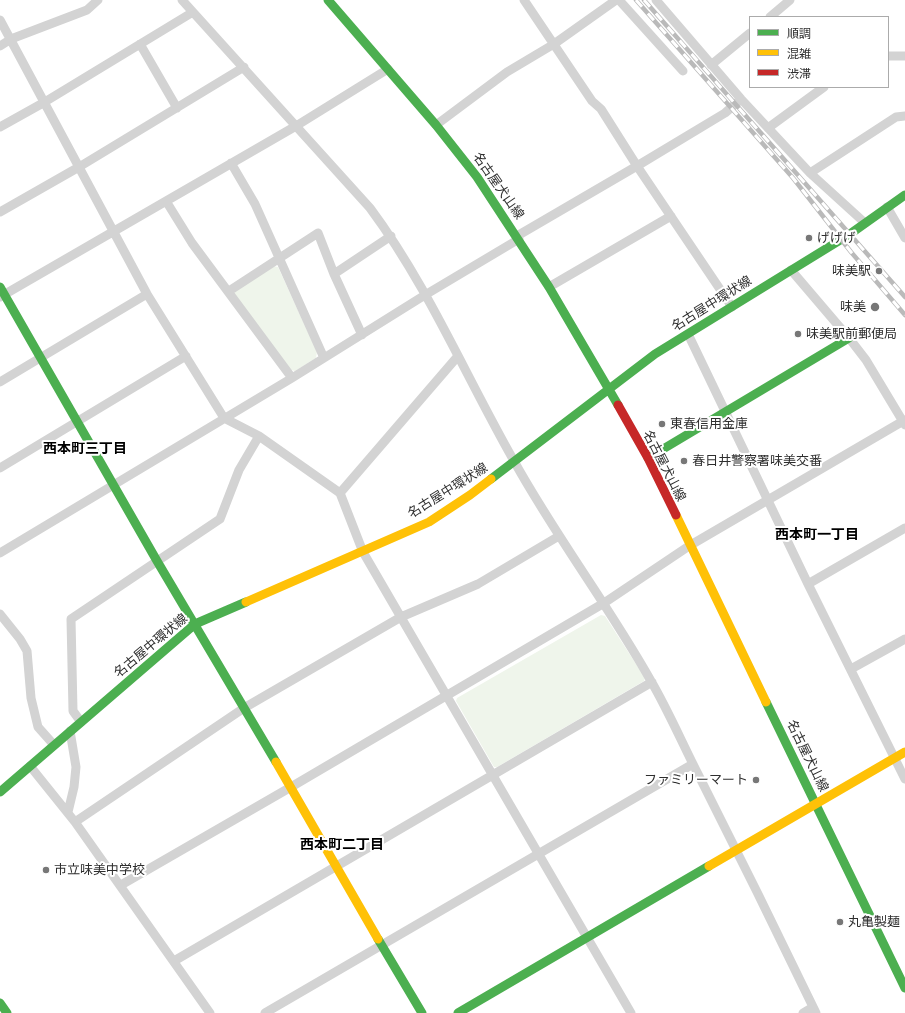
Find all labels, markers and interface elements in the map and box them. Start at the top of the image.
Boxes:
legend [749,16,889,88]
text: 順調 [787,27,811,41]
text: 混雑 [787,47,811,61]
text: 渋滞 [787,67,811,81]
street label: 名古屋犬山線 [469,150,527,222]
place label: げげげ [817,230,856,246]
marker: げげげ [804,233,814,243]
place label: 味美駅 [832,263,871,279]
marker: 味美駅 [874,266,884,276]
street label: 名古屋中環状線 [669,273,755,335]
place label: 味美 [840,299,866,315]
marker: 味美 [869,301,881,313]
place label: 味美駅前郵便局 [806,326,897,342]
marker: 味美駅前郵便局 [793,329,803,339]
place label: 東春信用金庫 [670,416,748,432]
marker: 東春信用金庫 [657,419,667,429]
street label: 名古屋犬山線 [639,428,689,504]
district label: 西本町三丁目 [43,441,127,457]
place label: 春日井警察署味美交番 [692,453,822,469]
marker: 春日井警察署味美交番 [679,456,689,466]
street label: 名古屋中環状線 [405,460,491,522]
district label: 西本町一丁目 [775,527,859,543]
street label: 名古屋中環状線 [111,611,191,681]
street label: 名古屋犬山線 [783,718,831,794]
place label: ファミリーマート [644,772,748,788]
marker: ファミリーマート [751,775,761,785]
district label: 西本町二丁目 [300,837,384,853]
place label: 市立味美中学校 [54,862,145,878]
marker: 市立味美中学校 [41,865,51,875]
place label: 丸亀製麺 [848,914,900,930]
marker: 丸亀製麺 [835,917,845,927]

